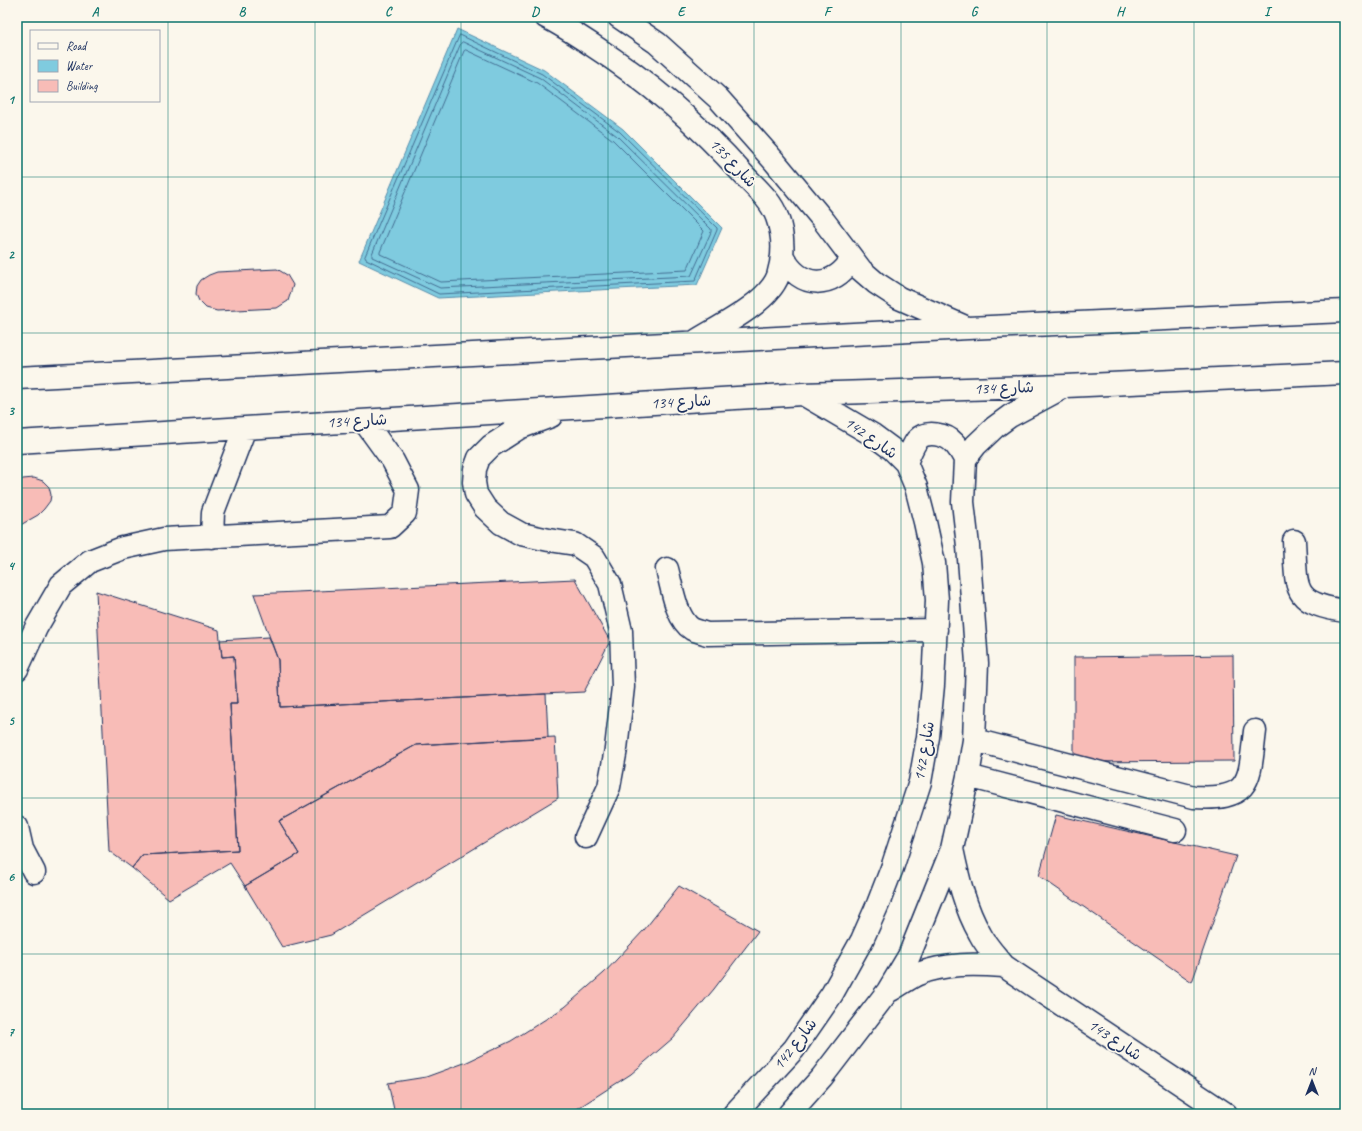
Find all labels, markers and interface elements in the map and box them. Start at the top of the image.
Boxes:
text: A [92,4,100,20]
text: B [239,4,247,20]
text: C [385,4,393,20]
text: D [531,4,540,20]
text: E [678,4,687,20]
text: F [824,4,833,20]
text: G [971,4,979,20]
text: H [1116,4,1126,20]
text: I [1264,4,1273,20]
legend [30,30,160,102]
text: Road [66,38,88,54]
text: Water [66,58,94,74]
text: Building [66,78,98,94]
text: 1 [8,92,16,108]
street label: شارع 135 [704,134,761,192]
text: 2 [8,247,15,263]
street label: شارع 134 [974,377,1034,400]
street label: شارع 134 [650,390,712,415]
text: 3 [8,403,15,419]
street label: شارع 134 [326,409,388,434]
street label: شارع 142 [840,413,901,464]
text: 4 [8,558,16,574]
text: 5 [8,713,15,729]
street label: شارع 142 [909,720,940,783]
text: 6 [8,869,15,885]
street label: شارع 142 [769,1014,822,1074]
street label: شارع 143 [1084,1015,1146,1066]
text: 7 [8,1024,15,1040]
north arrow [1292,1061,1332,1101]
text: N [1309,1064,1318,1078]

